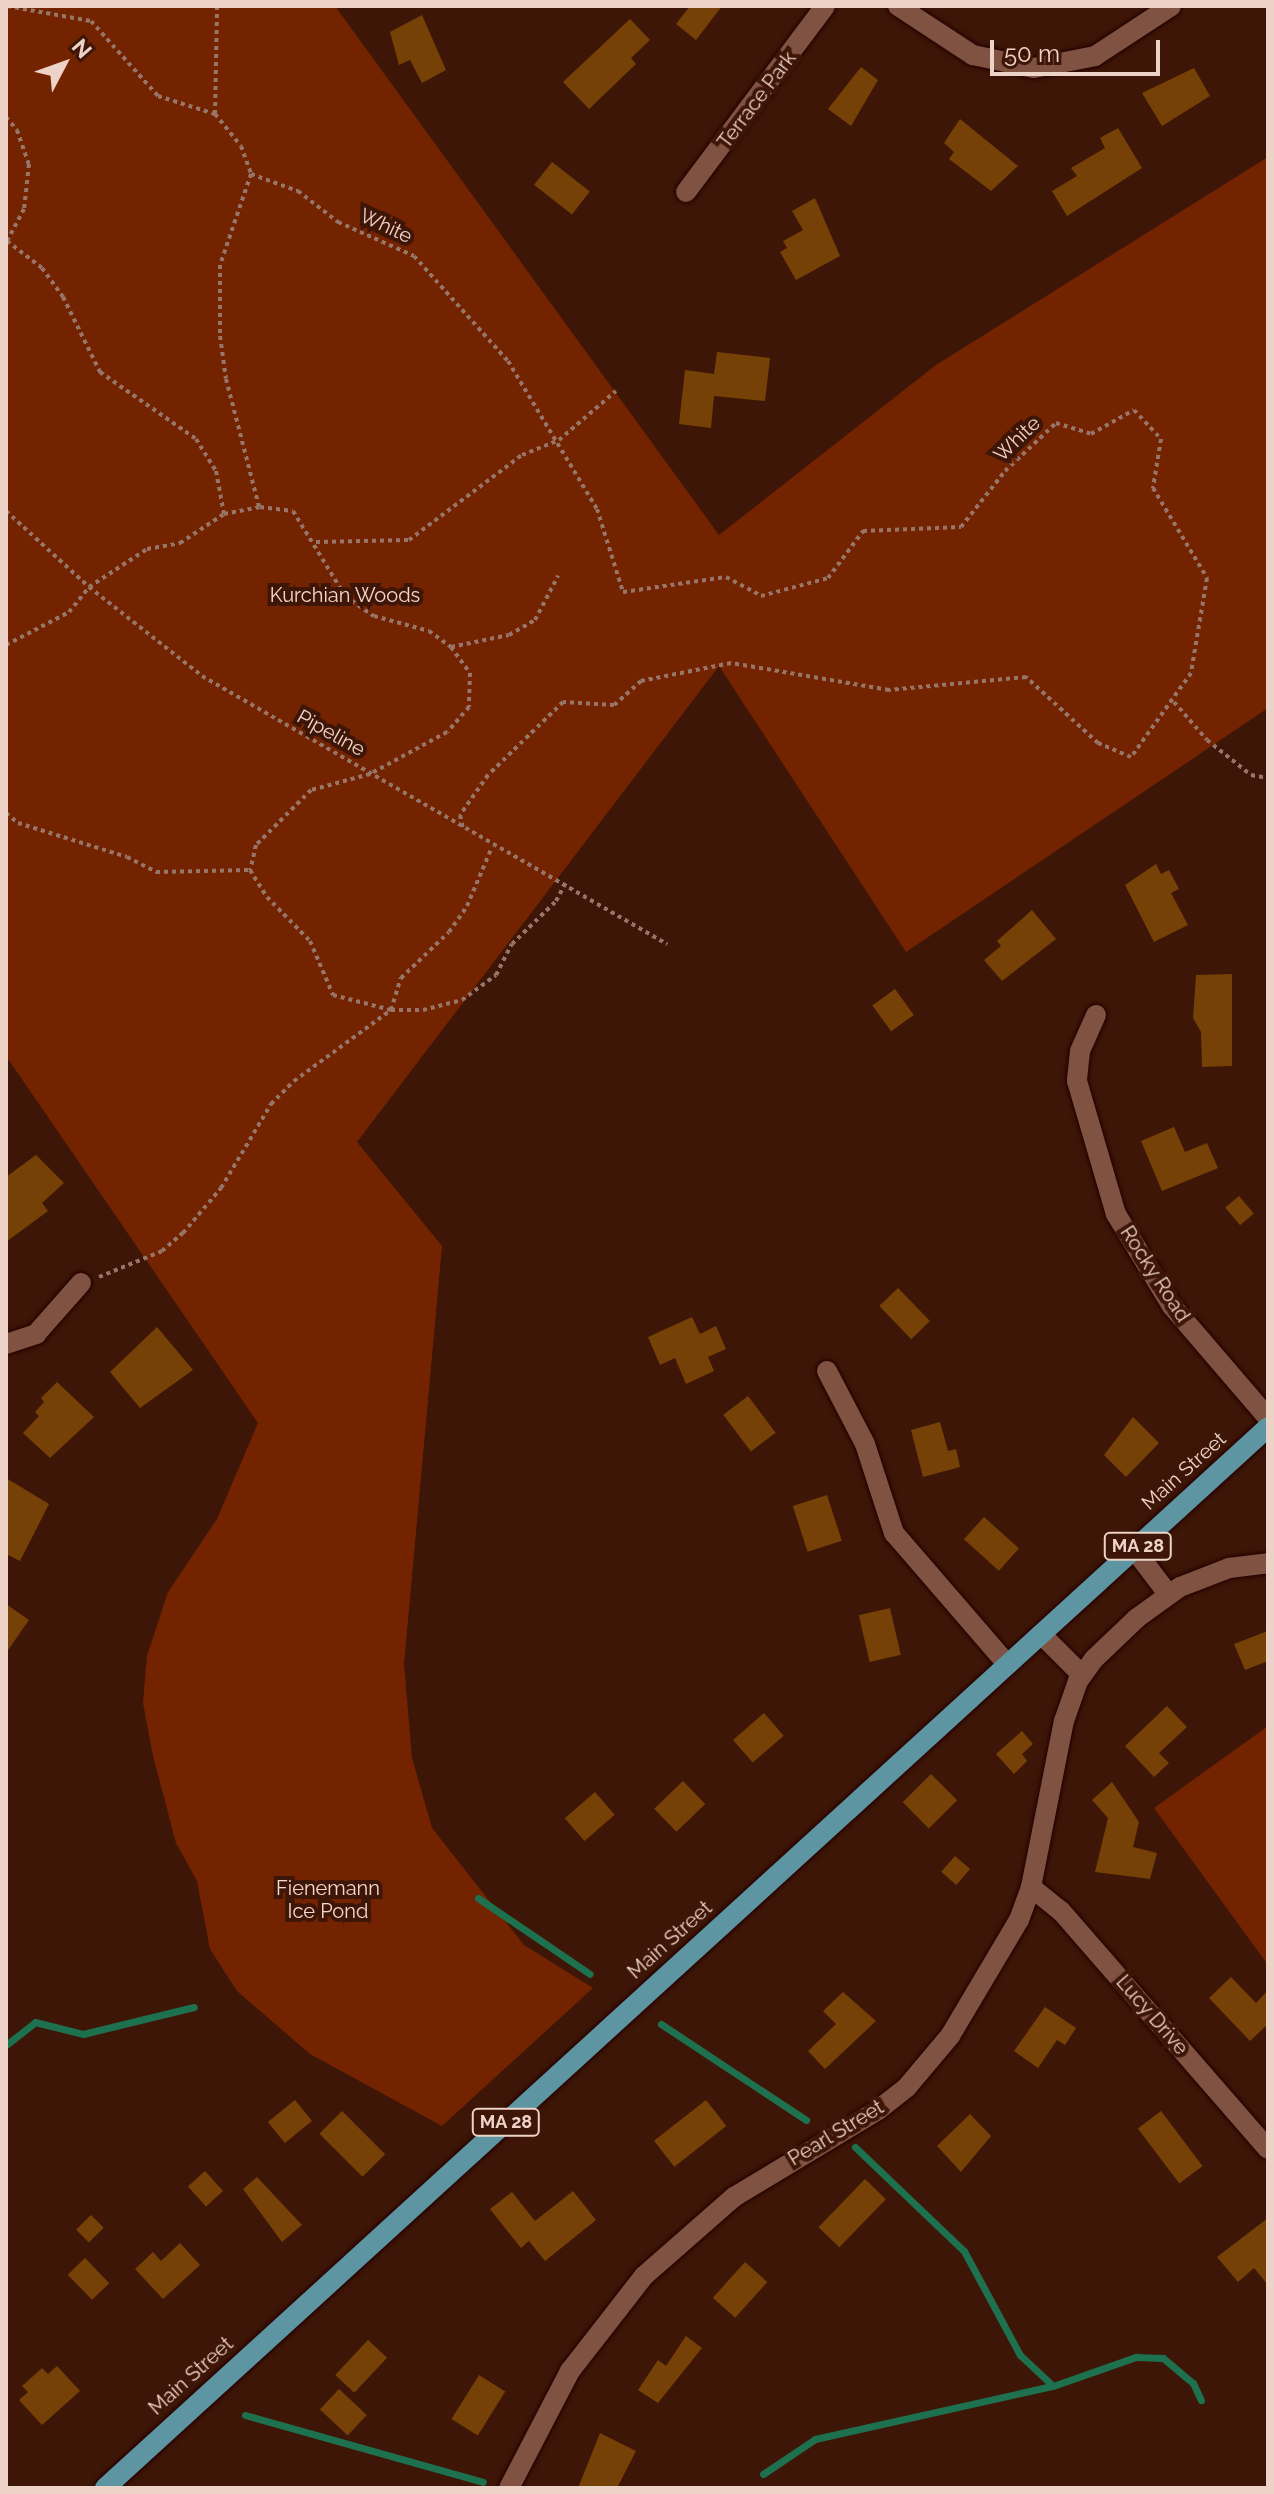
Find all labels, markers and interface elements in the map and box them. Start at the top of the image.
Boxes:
north arrow [24,24,104,104]
scale bar [994,24,1164,74]
text: N [67,33,97,63]
text: 50 m [1004,39,1060,68]
street label: Terrace Park [713,47,801,153]
street label: White [356,203,416,249]
street label: White [989,411,1045,467]
park label: Kurchian Woods [269,583,421,607]
street label: Pipeline [293,705,369,761]
street label: Rocky Road [1115,1221,1195,1327]
street label: Main Street [1137,1427,1231,1515]
road number: MA 28 [1102,1532,1174,1560]
park label: Fienemann Ice Pond [276,1876,380,1923]
street label: Main Street [623,1896,717,1984]
street label: Lucy Drive [1111,1970,1193,2060]
street label: Pearl Street [784,2095,888,2171]
road number: MA 28 [470,2108,542,2136]
street label: Main Street [144,2332,238,2420]

